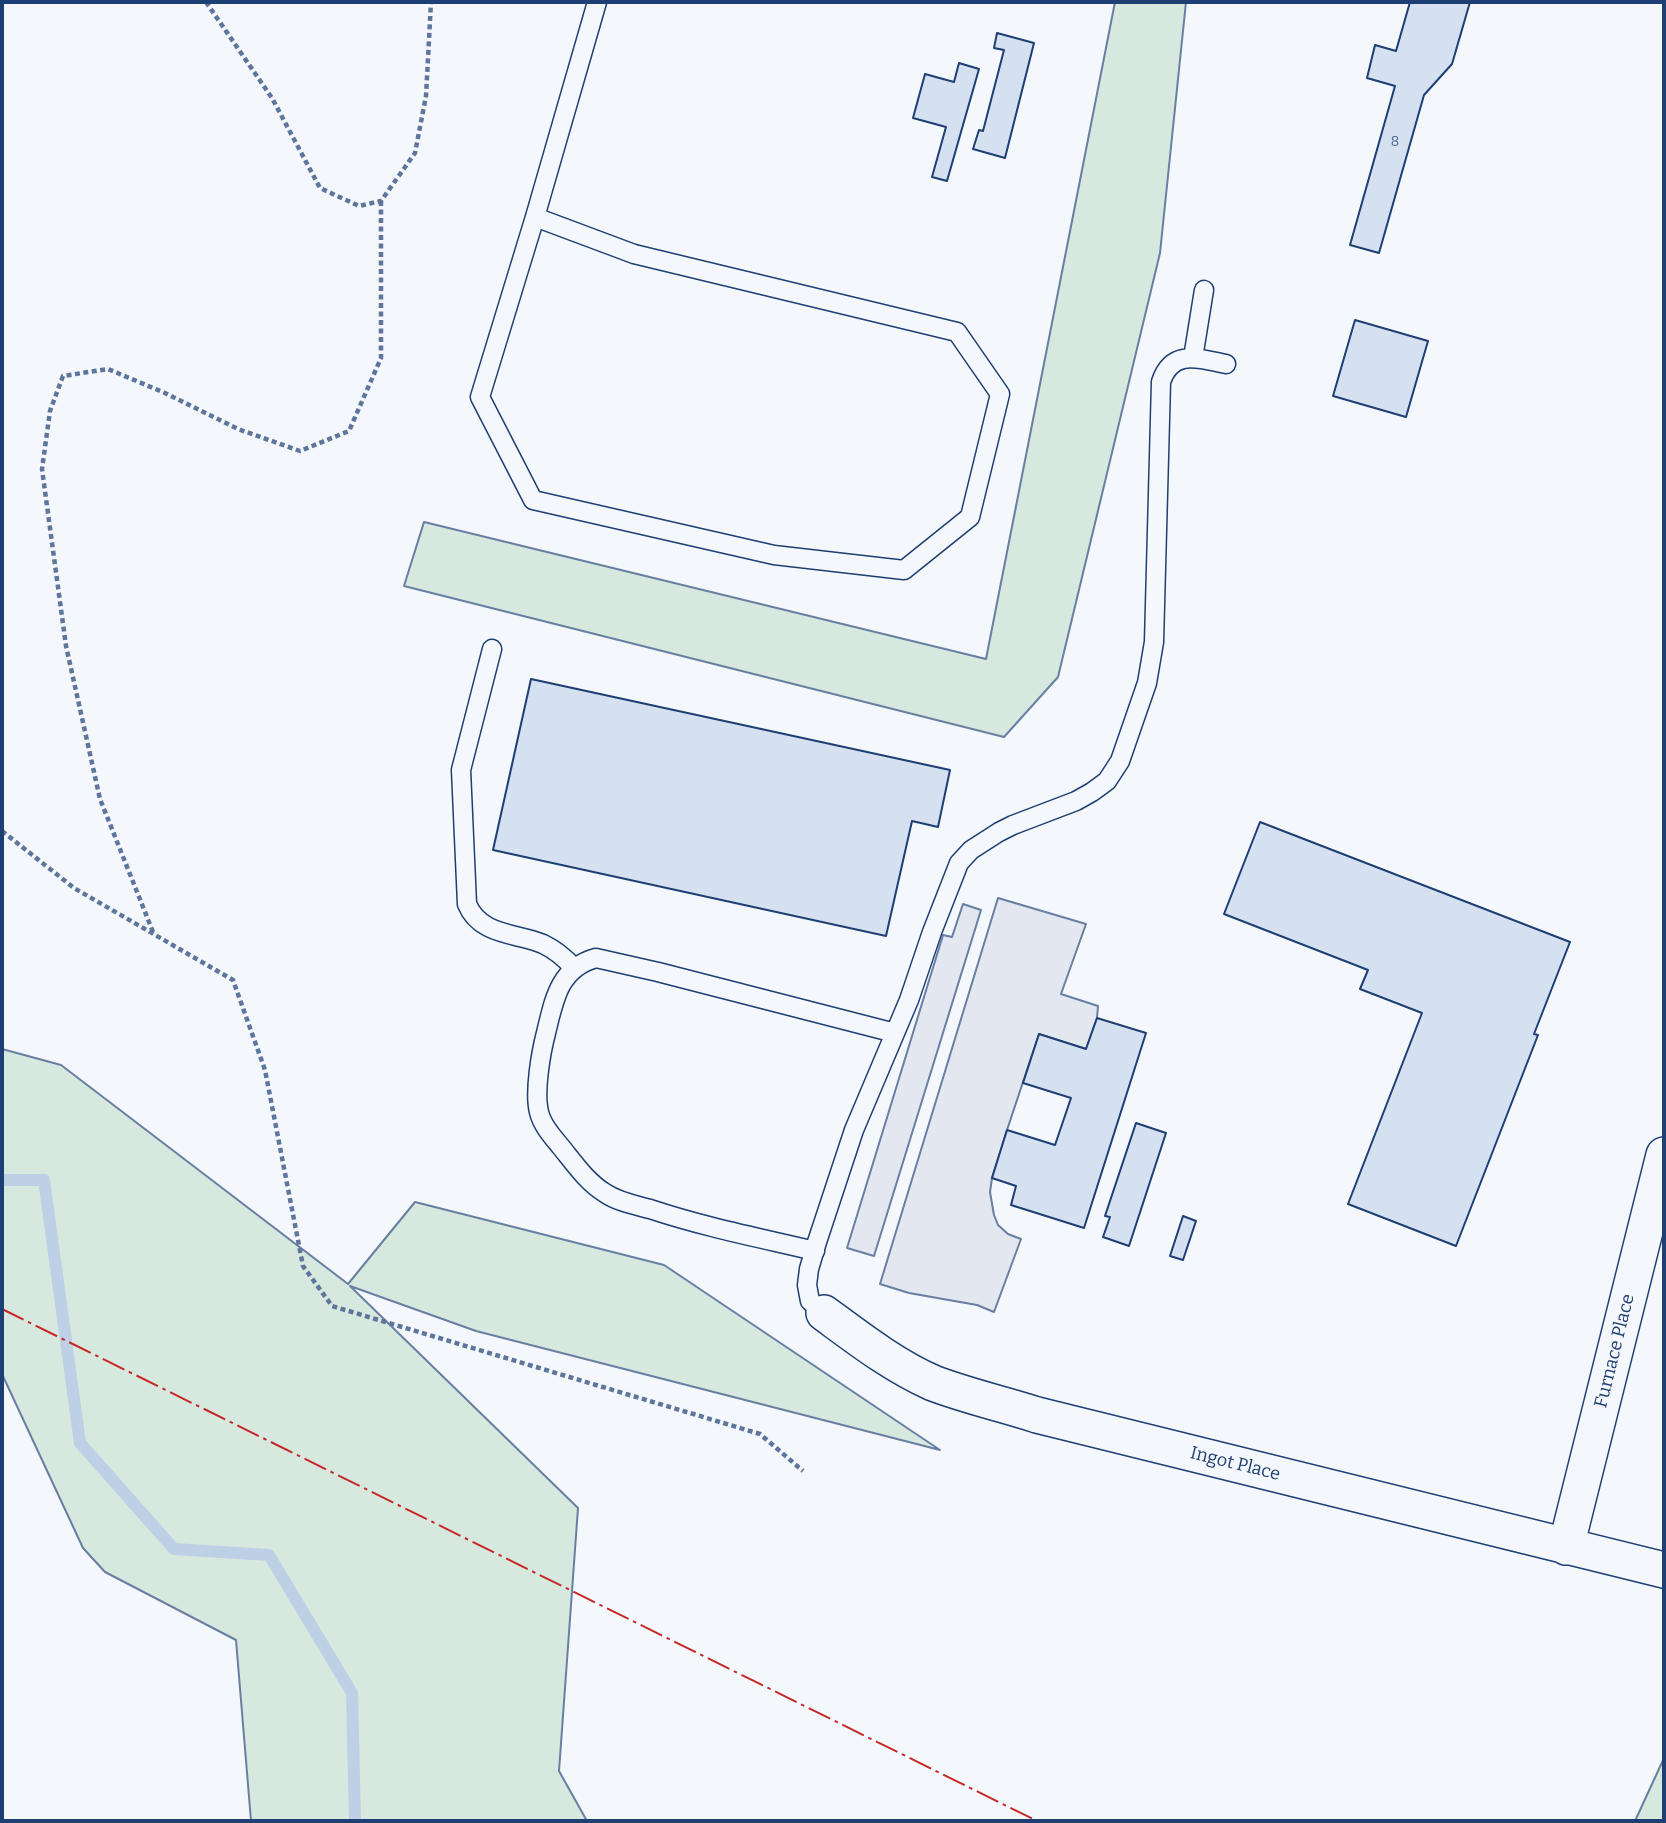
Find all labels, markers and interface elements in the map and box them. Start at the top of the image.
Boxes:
house number: 8 [1391,134,1399,150]
street label: Furnace Place [1590,1292,1640,1410]
street label: Ingot Place [1188,1442,1282,1486]

